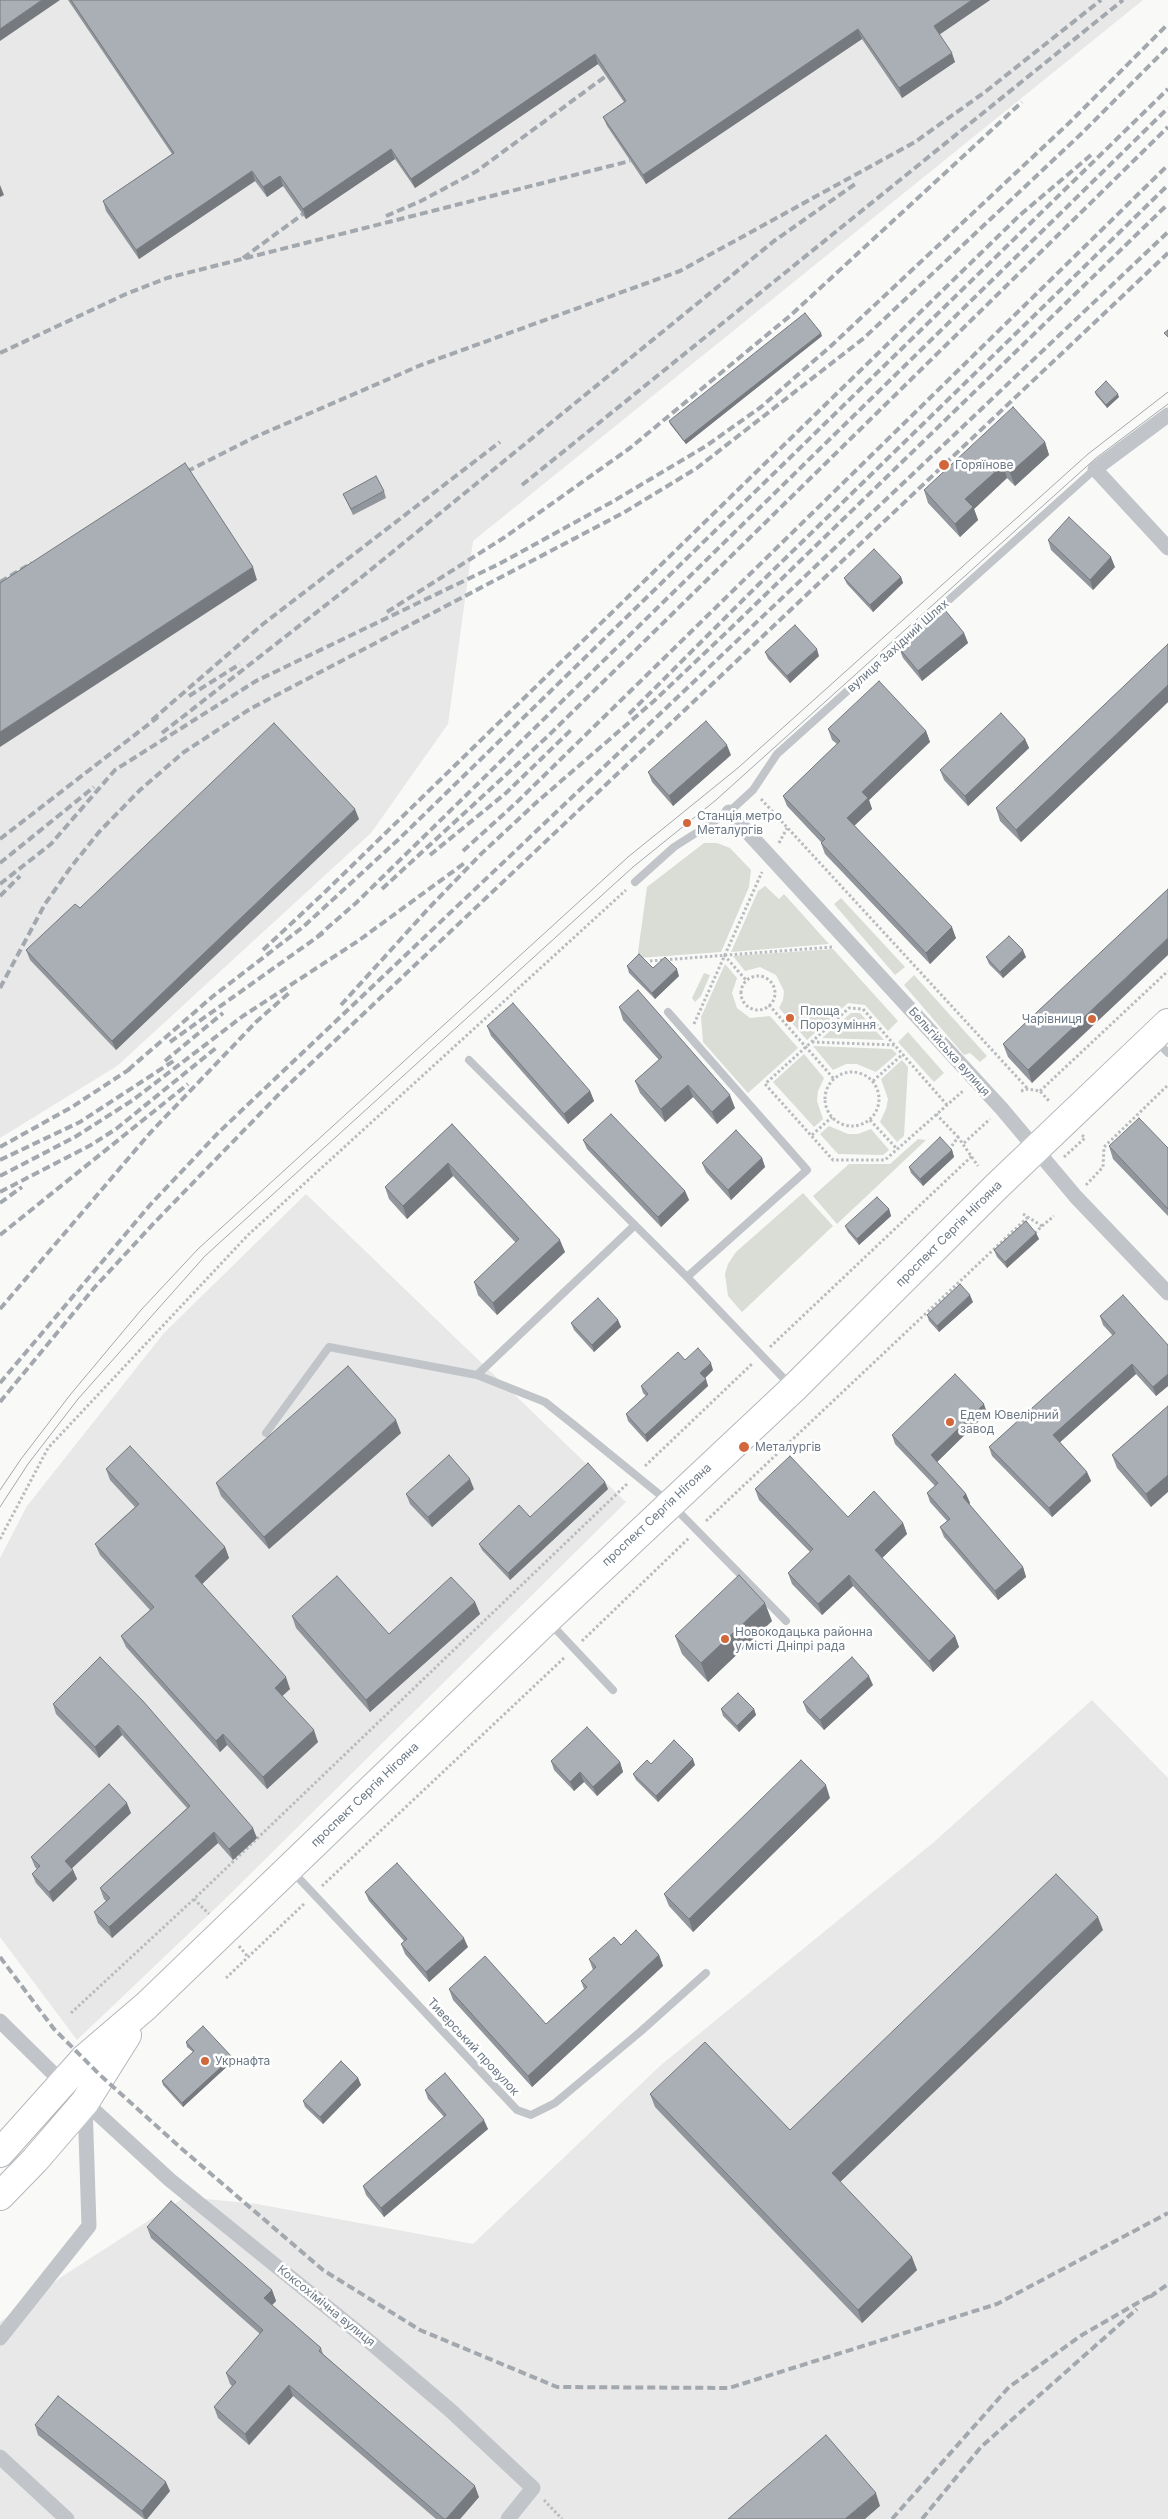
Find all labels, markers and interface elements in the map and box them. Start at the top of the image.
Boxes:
marker: Горяїнове [937,458,951,472]
place label: Горяїнове [955,458,1014,472]
street label: вулиця Західний Шлях [844,597,952,695]
place label: Станція метро Металургів [697,809,782,837]
marker: Станція метро Металургів [681,817,693,829]
place label: Площа Порозуміння [800,1004,876,1032]
street label: Бельгійська вулиця [905,1005,993,1099]
marker: Площа Порозуміння [784,1012,796,1024]
place label: Чарівниця [1022,1012,1082,1026]
marker: Чарівниця [1086,1013,1098,1025]
street label: проспект Сергія Нігояна [893,1178,1005,1290]
place label: Едем Ювелірний завод [960,1408,1059,1436]
marker: Едем Ювелірний завод [944,1416,956,1428]
marker: Металургів [737,1440,751,1454]
place label: Металургів [755,1440,821,1454]
street label: проспект Сергія Нігояна [599,1461,715,1569]
place label: Новокодацька районна у місті Дніпрі рада [735,1625,873,1653]
marker: Новокодацька районна у місті Дніпрі рада [719,1633,731,1645]
street label: проспект Сергія Нігояна [308,1740,422,1850]
street label: Тиверський провулок [424,1995,522,2099]
place label: Укрнафта [215,2054,270,2068]
marker: Укрнафта [199,2055,211,2067]
street label: Коксохімічна вулиця [274,2262,378,2350]

